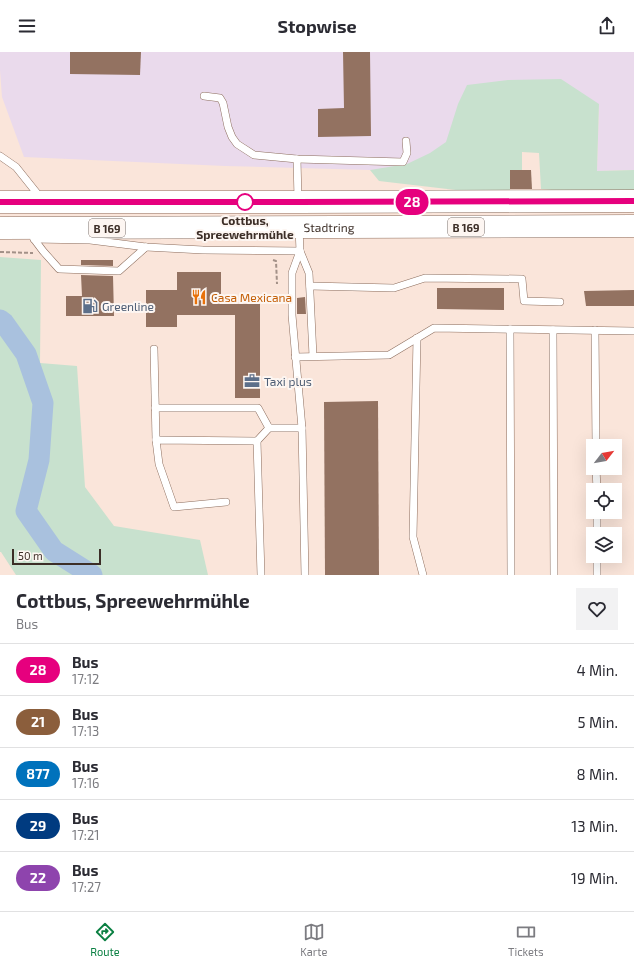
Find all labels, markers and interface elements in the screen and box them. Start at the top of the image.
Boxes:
icon: menu [16,15,38,37]
text: Stopwise [277,15,357,37]
icon: share [596,15,618,37]
line badge: 28 [394,189,430,215]
marker: Cottbus, Spreewehrmühle [236,193,254,211]
text: 28 [404,193,420,210]
place label: Cottbus, Spreewehrmühle [196,213,294,241]
road number: B 169 [448,218,484,236]
road number: B 169 [89,219,125,237]
street label: Stadtring [304,220,355,234]
restaurant icon: Casa Mexicana [190,288,208,306]
place label: Casa Mexicana [211,290,292,304]
fuel station icon: Greenline [81,297,99,315]
place label: Greenline [102,299,154,313]
office icon: Taxi plus [243,372,261,390]
place label: Taxi plus [264,374,312,388]
north arrow [586,439,622,475]
map controls [586,439,622,563]
button: locate [586,483,622,519]
button: layers [586,527,622,563]
scale bar [12,547,101,566]
text: 50 m [18,549,43,562]
button: heart [576,588,618,630]
text: Cottbus, Spreewehrmühle [16,589,250,612]
text: Bus [16,616,38,632]
text: Bus [72,653,98,671]
text: 28 [30,661,46,678]
text: 4 Min. [576,661,618,679]
text: 17:12 [72,671,99,687]
text: Bus [72,705,98,723]
text: 21 [31,713,45,730]
text: 5 Min. [578,713,618,731]
text: 17:13 [72,723,99,739]
text: Bus [72,757,98,775]
text: 877 [26,765,50,782]
text: 8 Min. [577,765,618,783]
text: 17:16 [72,775,100,791]
text: Bus [72,809,98,827]
text: 29 [30,817,46,834]
text: 13 Min. [571,817,618,835]
text: 17:21 [72,827,99,843]
text: Bus [72,861,98,879]
text: 22 [30,869,46,886]
text: 19 Min. [571,869,618,887]
text: 17:27 [72,879,101,895]
tab: Route [90,921,120,958]
tab: Karte [300,921,327,958]
tab: Tickets [508,921,544,958]

